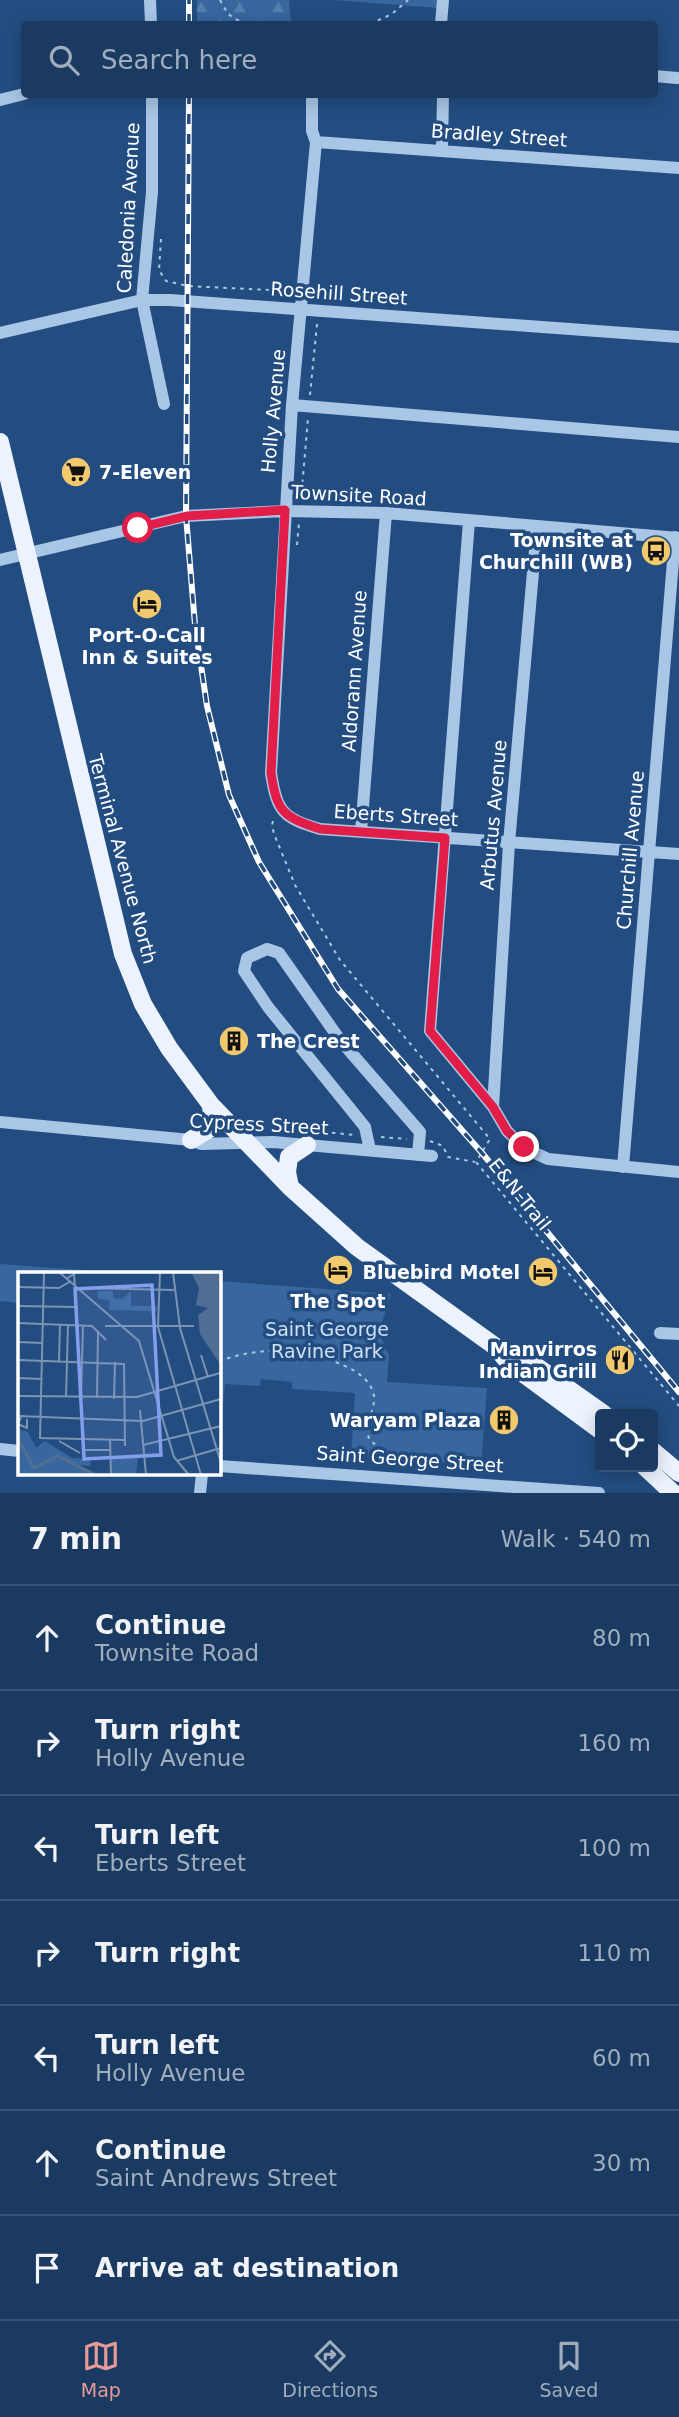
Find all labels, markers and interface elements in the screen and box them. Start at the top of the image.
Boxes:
search box [21,21,658,98]
icon: search [45,41,83,79]
text: Search here [101,45,257,75]
street label: Bradley Street [430,119,568,151]
street label: Caledonia Avenue [113,122,143,294]
street label: Rosehill Street [270,277,408,309]
street label: Holly Avenue [257,348,289,474]
supermarket icon: 7-Eleven [59,455,93,489]
place label: 7-Eleven [99,461,191,483]
street label: Townsite Road [290,480,427,510]
route start [122,512,153,543]
place label: Townsite at Churchill (WB) [479,529,633,573]
bus stop icon: Townsite at Churchill (WB) [639,534,673,568]
hotel icon: Port-O-Call Inn & Suites [130,587,164,621]
street label: Aldorann Avenue [337,589,371,753]
place label: Port-O-Call Inn & Suites [82,624,212,668]
street label: Arbutus Avenue [475,739,511,891]
street label: Terminal Avenue North [84,751,162,966]
street label: Churchill Avenue [612,769,648,931]
street label: Eberts Street [333,800,459,830]
building icon: The Crest [217,1024,251,1058]
place label: The Crest [257,1030,360,1052]
street label: Cypress Street [189,1109,329,1139]
route end [508,1131,539,1162]
street label: E&N Trail [484,1154,556,1234]
hotel icon: The Spot [321,1253,355,1287]
hotel icon: Bluebird Motel [526,1255,560,1289]
place label: Bluebird Motel [362,1261,520,1283]
inset map [18,1272,220,1476]
place label: The Spot [290,1290,386,1312]
park label: Saint George Ravine Park [265,1318,389,1362]
place label: Manvirros Indian Grill [479,1338,597,1382]
restaurant icon: Manvirros Indian Grill [603,1343,637,1377]
building icon: Waryam Plaza [487,1403,521,1437]
place label: Waryam Plaza [330,1409,481,1431]
map controls [595,1409,658,1472]
button: locate [595,1409,658,1472]
street label: Saint George Street [316,1441,504,1477]
text: 7 min [28,1521,122,1556]
text: Walk · 540 m [500,1526,651,1552]
text: Continue [95,1610,226,1640]
icon: ahead [28,1619,66,1657]
text: 80 m [592,1625,651,1651]
text: Townsite Road [95,1640,259,1666]
text: Turn right [95,1715,240,1745]
icon: right [28,1724,66,1762]
text: 160 m [577,1730,651,1756]
text: Holly Avenue [95,1745,246,1771]
text: Turn left [95,1820,219,1850]
icon: left [28,1829,66,1867]
text: 100 m [577,1835,651,1861]
text: Eberts Street [95,1850,246,1876]
icon: right [28,1934,66,1972]
text: Turn right [95,1938,240,1968]
text: 110 m [577,1940,651,1966]
text: Turn left [95,2030,219,2060]
icon: left [28,2039,66,2077]
text: 60 m [592,2045,651,2071]
text: Holly Avenue [95,2060,246,2086]
text: Continue [95,2135,226,2165]
icon: ahead [28,2144,66,2182]
text: 30 m [592,2150,651,2176]
text: Saint Andrews Street [95,2165,337,2191]
icon: arrive [28,2249,66,2287]
text: Arrive at destination [95,2253,399,2283]
tab: Map [81,2337,121,2401]
tab: Directions [282,2337,378,2401]
tab: Saved [540,2337,598,2401]

